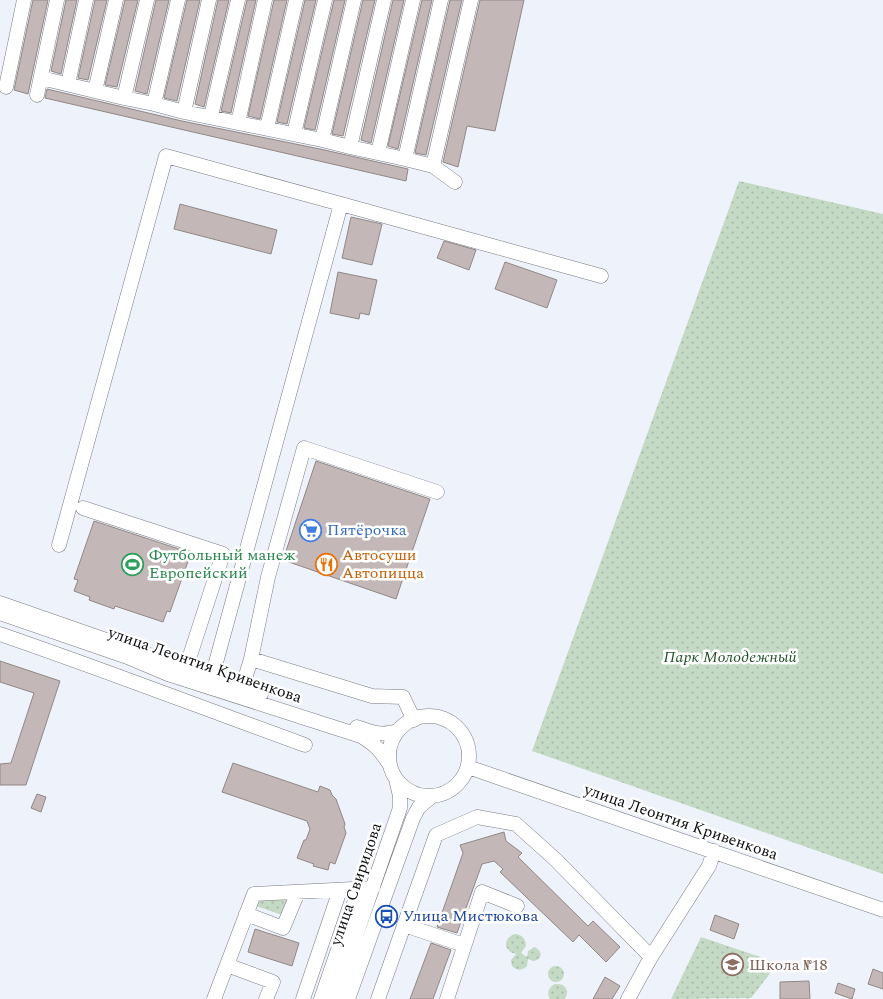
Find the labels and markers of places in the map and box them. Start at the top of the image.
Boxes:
supermarket icon: Пятёрочка [299,518,323,542]
place label: Пятёрочка [327,518,407,542]
place label: Футбольный манеж Европейский [149,543,296,585]
place label: Автосуши Автопицца [342,543,424,585]
sports icon: Футбольный манеж Европейский [121,552,145,576]
restaurant icon: Автосуши Автопицца [314,552,338,576]
bus stop icon: Улица Мистюкова [375,904,399,928]
place label: Улица Мистюкова [403,904,538,928]
school or university icon: Школа №18 [721,953,745,977]
place label: Школа №18 [749,953,828,977]

